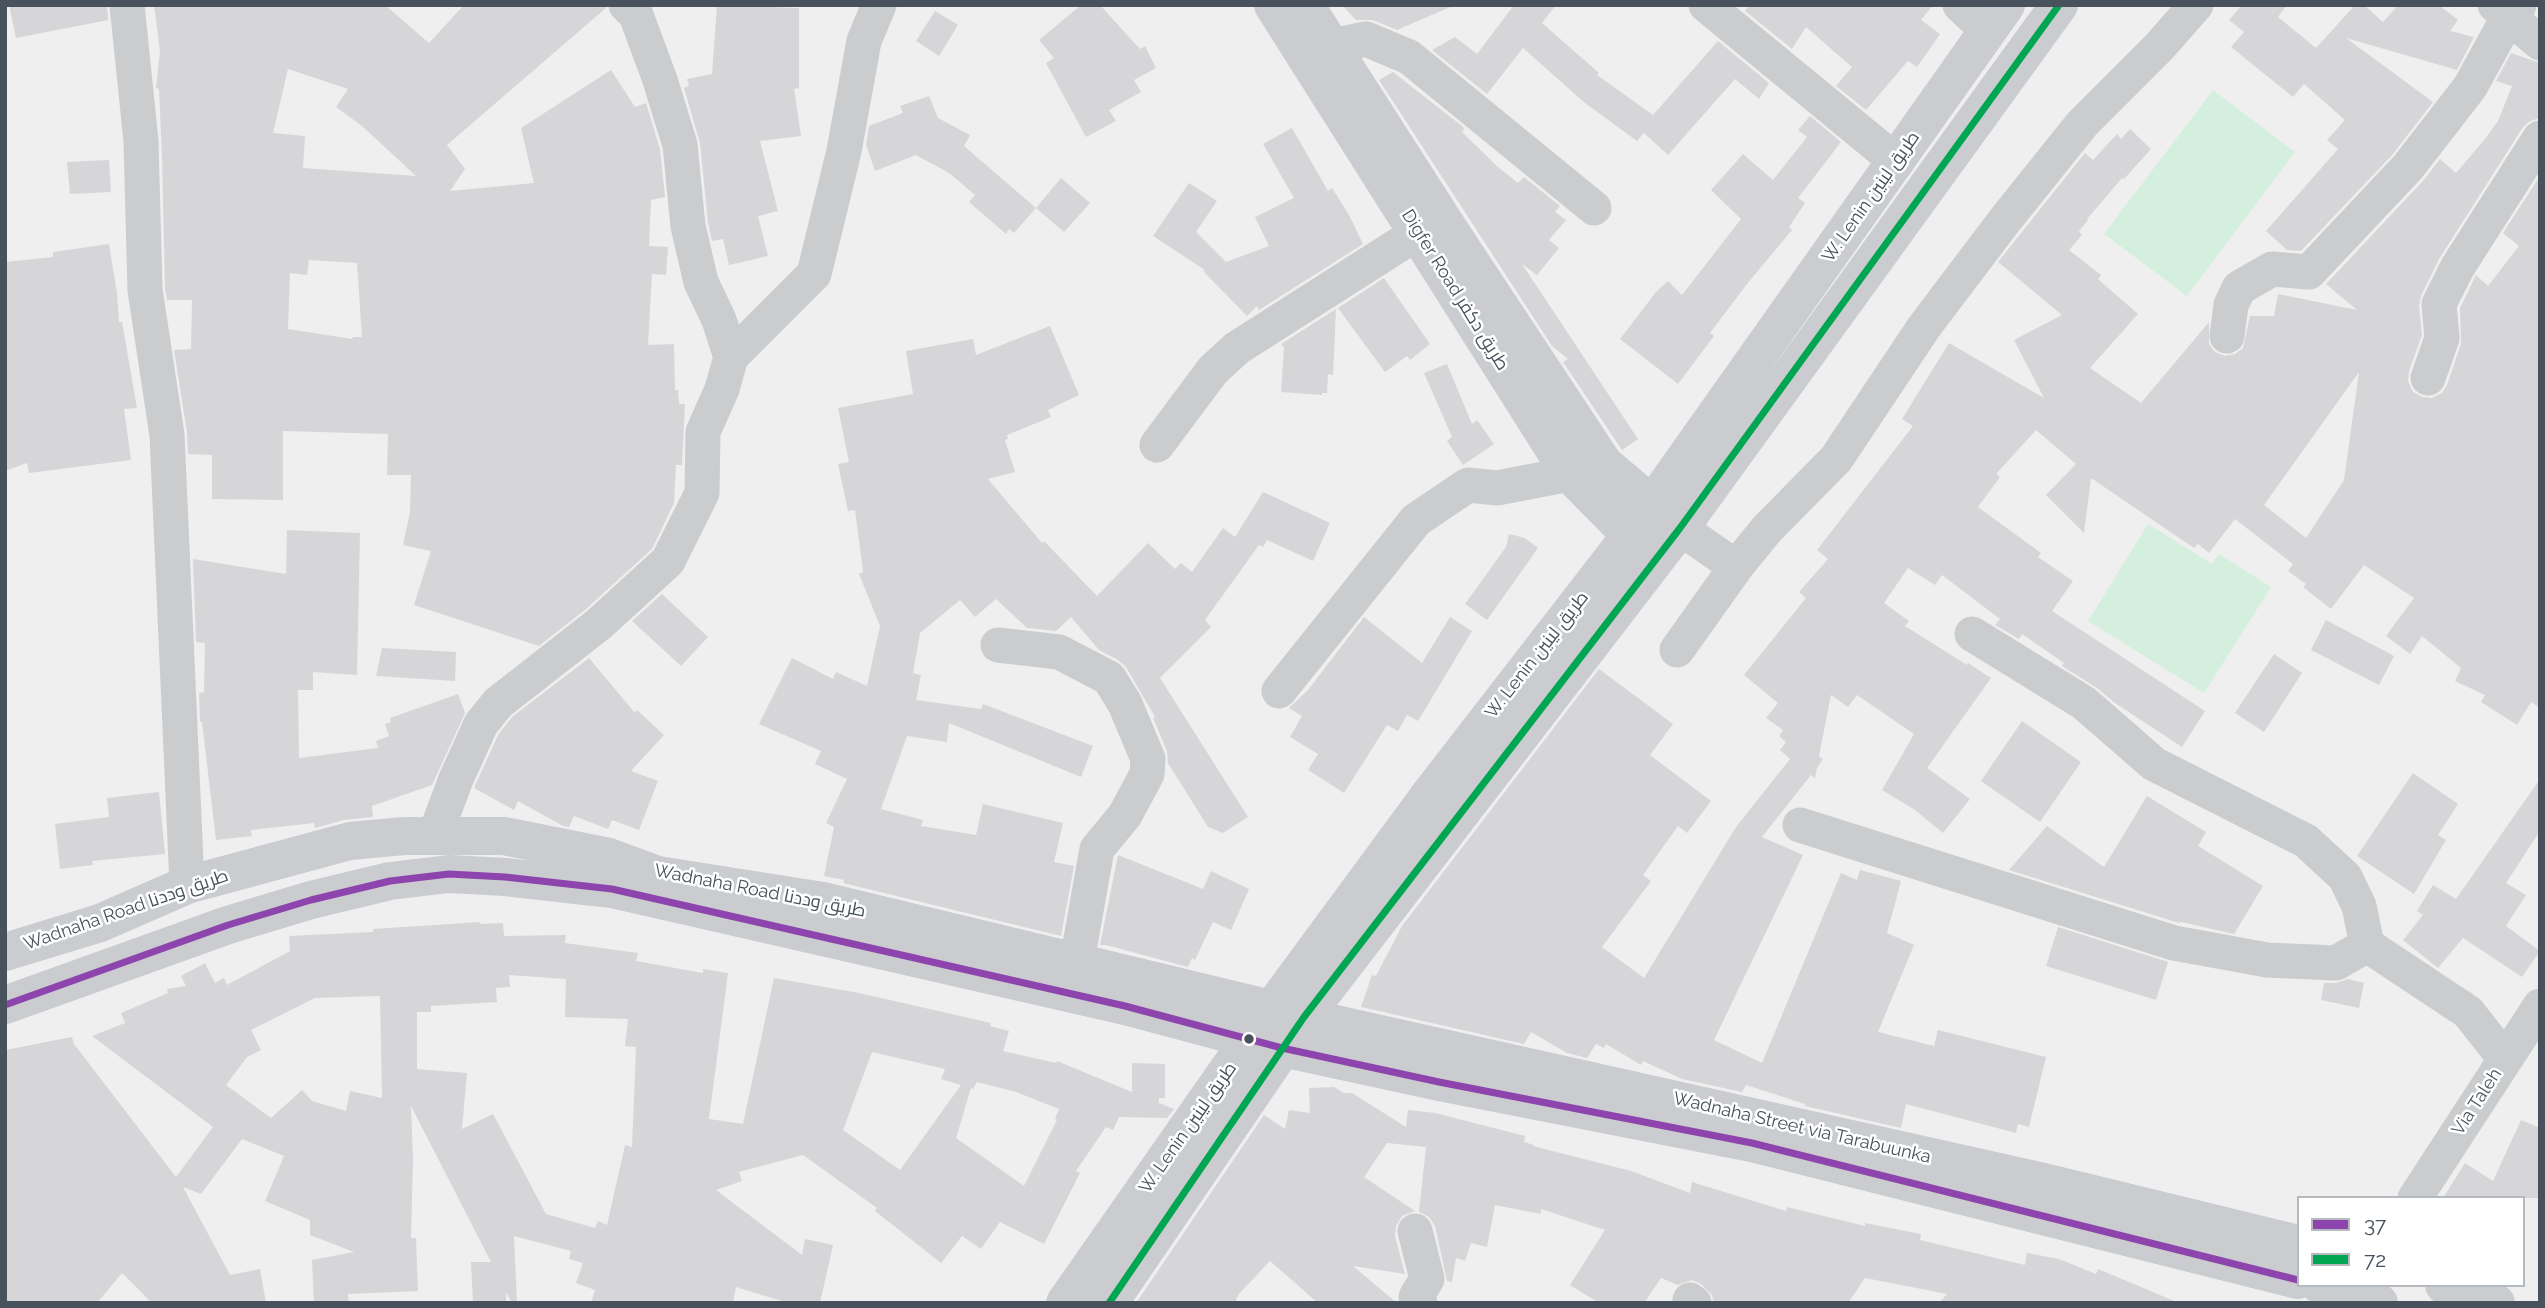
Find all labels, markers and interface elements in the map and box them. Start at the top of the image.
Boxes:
street label: W. Lenin طريق لينين [1818,127,1924,267]
street label: Digfer Road طريق دكفر [1397,206,1513,374]
street label: W. Lenin طريق لينين [1481,587,1593,723]
street label: Wadnaha Road طريق وددنا [652,860,868,922]
street label: Wadnaha Road طريق وددنا [21,865,231,955]
unlabelled marker [1242,1032,1256,1046]
street label: W. Lenin طريق لينين [1135,1058,1241,1198]
street label: Via Taleh [2447,1064,2507,1140]
street label: Wadnaha Street via Tarabuunka [1671,1088,1933,1168]
legend [2296,1196,2524,1287]
text: 37 [2364,1212,2386,1237]
text: 72 [2364,1247,2386,1272]

